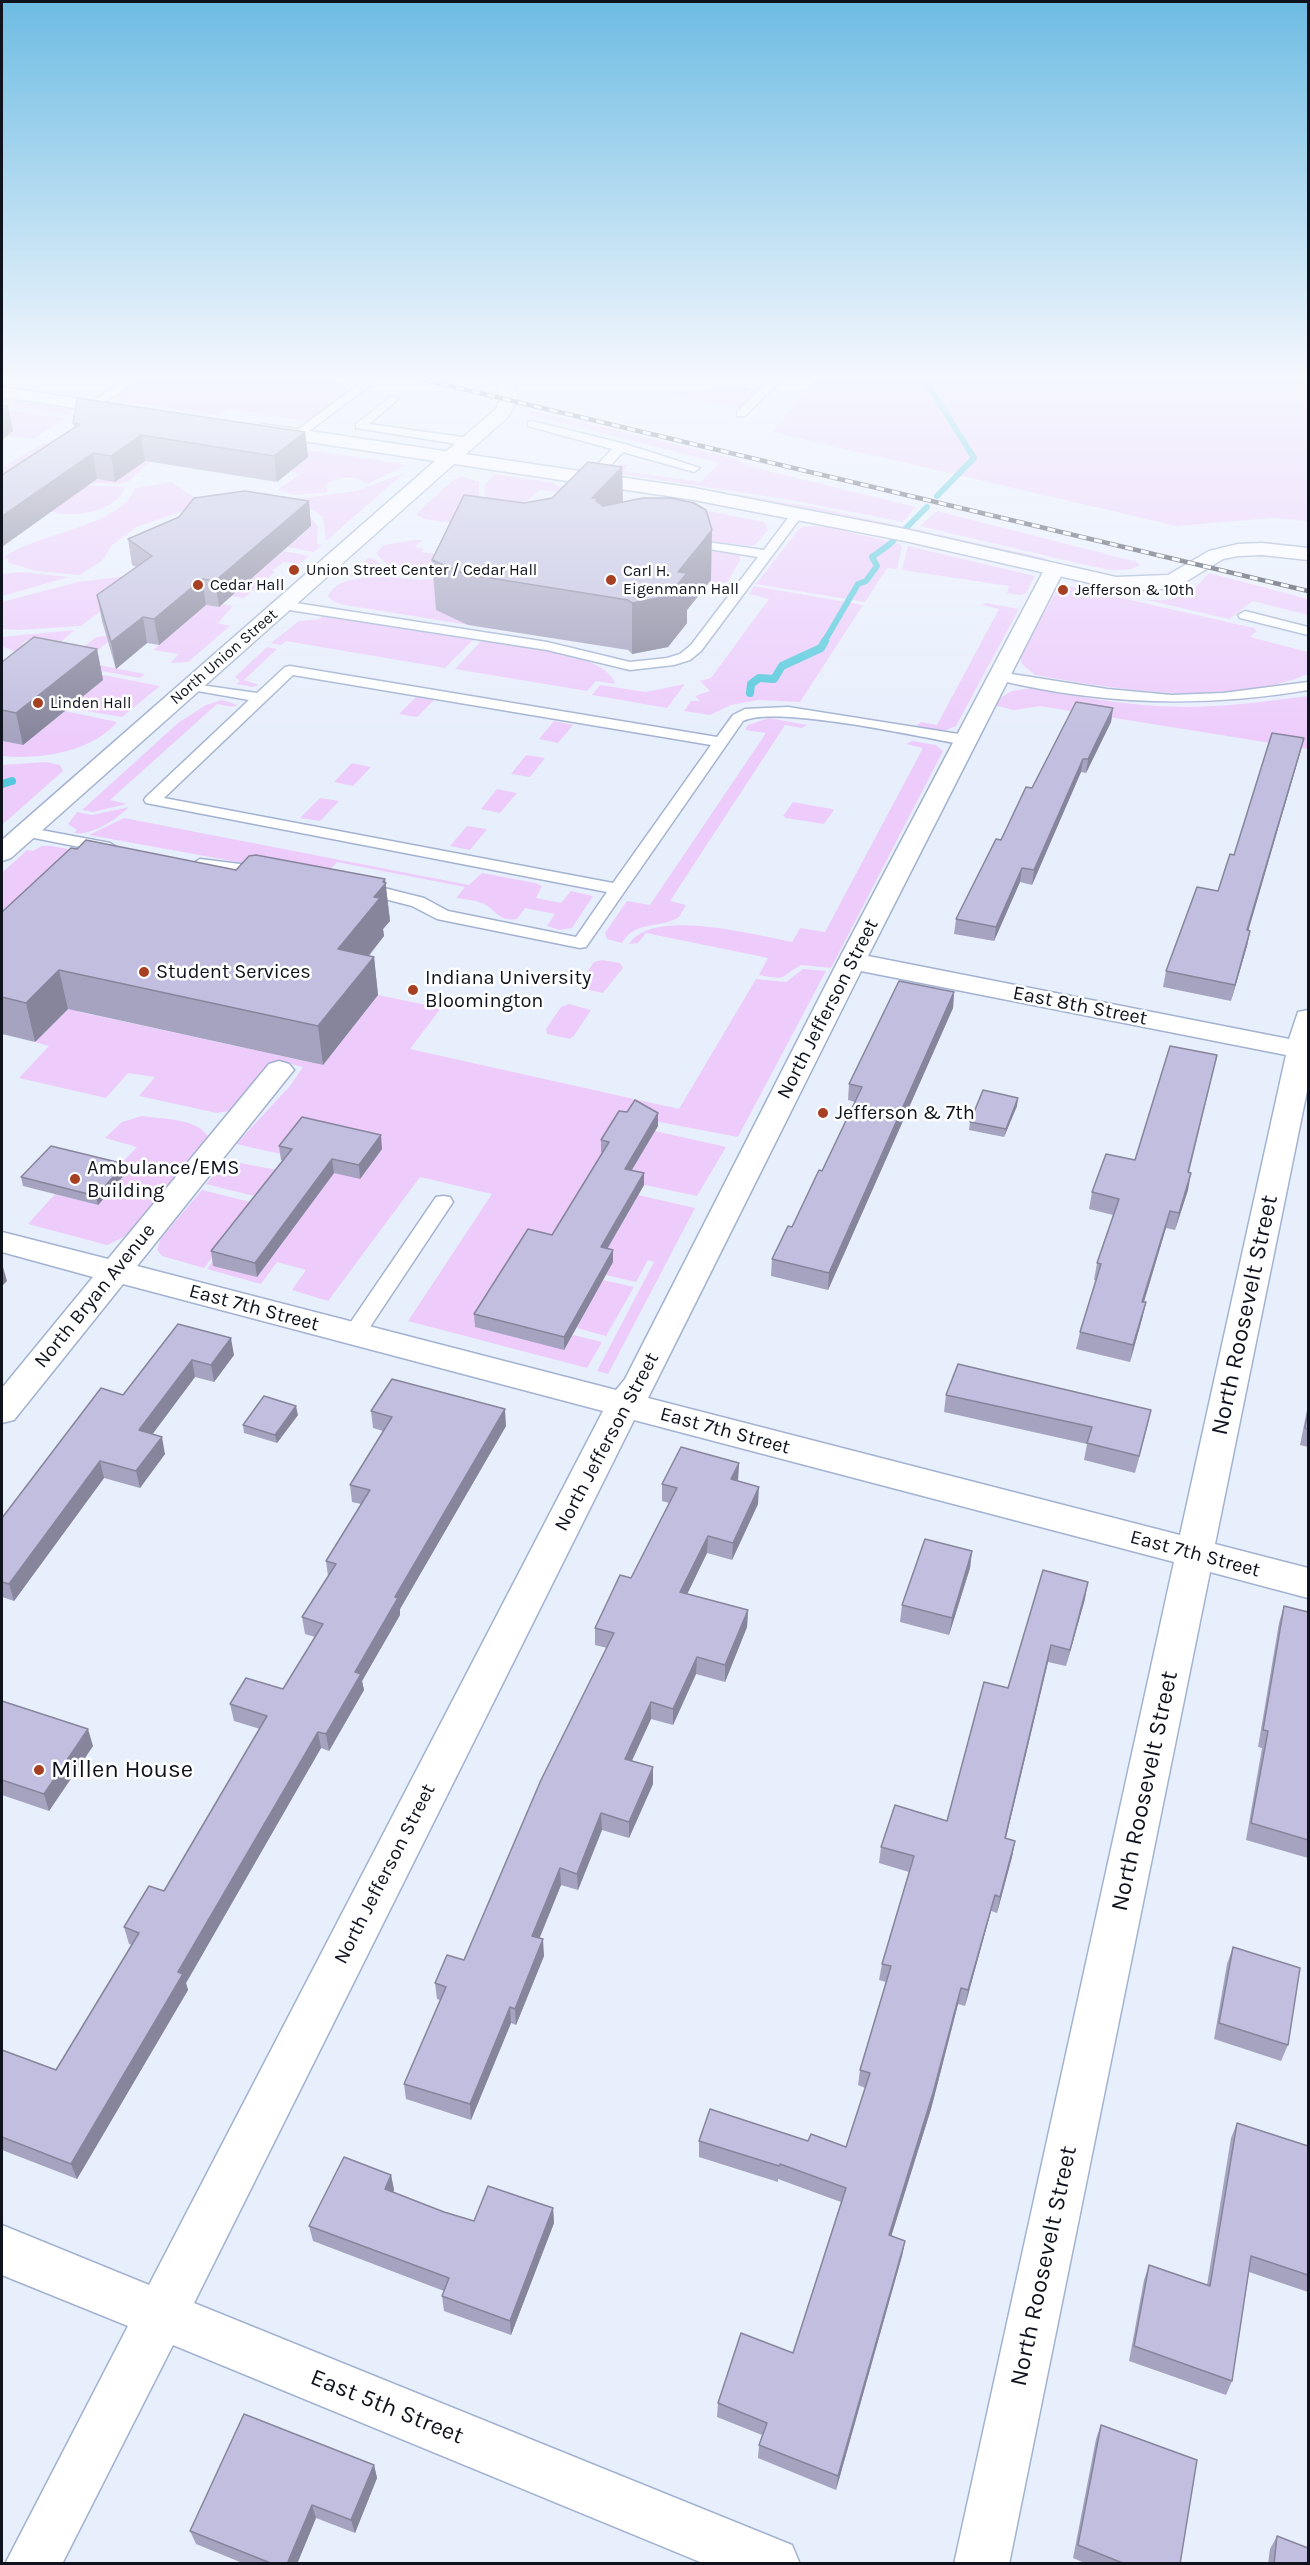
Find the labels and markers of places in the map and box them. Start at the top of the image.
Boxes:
place label: Union Street Center / Cedar Hall [306,560,537,580]
place label: Carl H. Eigenmann Hall [623,561,739,599]
marker: Union Street Center / Cedar Hall [287,563,301,577]
marker: Carl H. Eigenmann Hall [604,573,618,587]
place label: Cedar Hall [210,575,284,595]
marker: Cedar Hall [191,578,205,592]
place label: Jefferson & 10th [1075,580,1194,600]
marker: Jefferson & 10th [1056,583,1070,597]
place label: Linden Hall [50,693,132,713]
marker: Linden Hall [31,696,45,710]
place label: Student Services [156,960,311,984]
marker: Student Services [137,965,151,979]
place label: Indiana University Bloomington [425,966,591,1013]
marker: Indiana University Bloomington [406,983,420,997]
place label: Jefferson & 7th [835,1101,975,1125]
marker: Jefferson & 7th [816,1106,830,1120]
place label: Ambulance/EMS Building [87,1156,239,1203]
marker: Ambulance/EMS Building [68,1172,82,1186]
place label: Millen House [51,1756,193,1784]
marker: Millen House [32,1763,46,1777]

